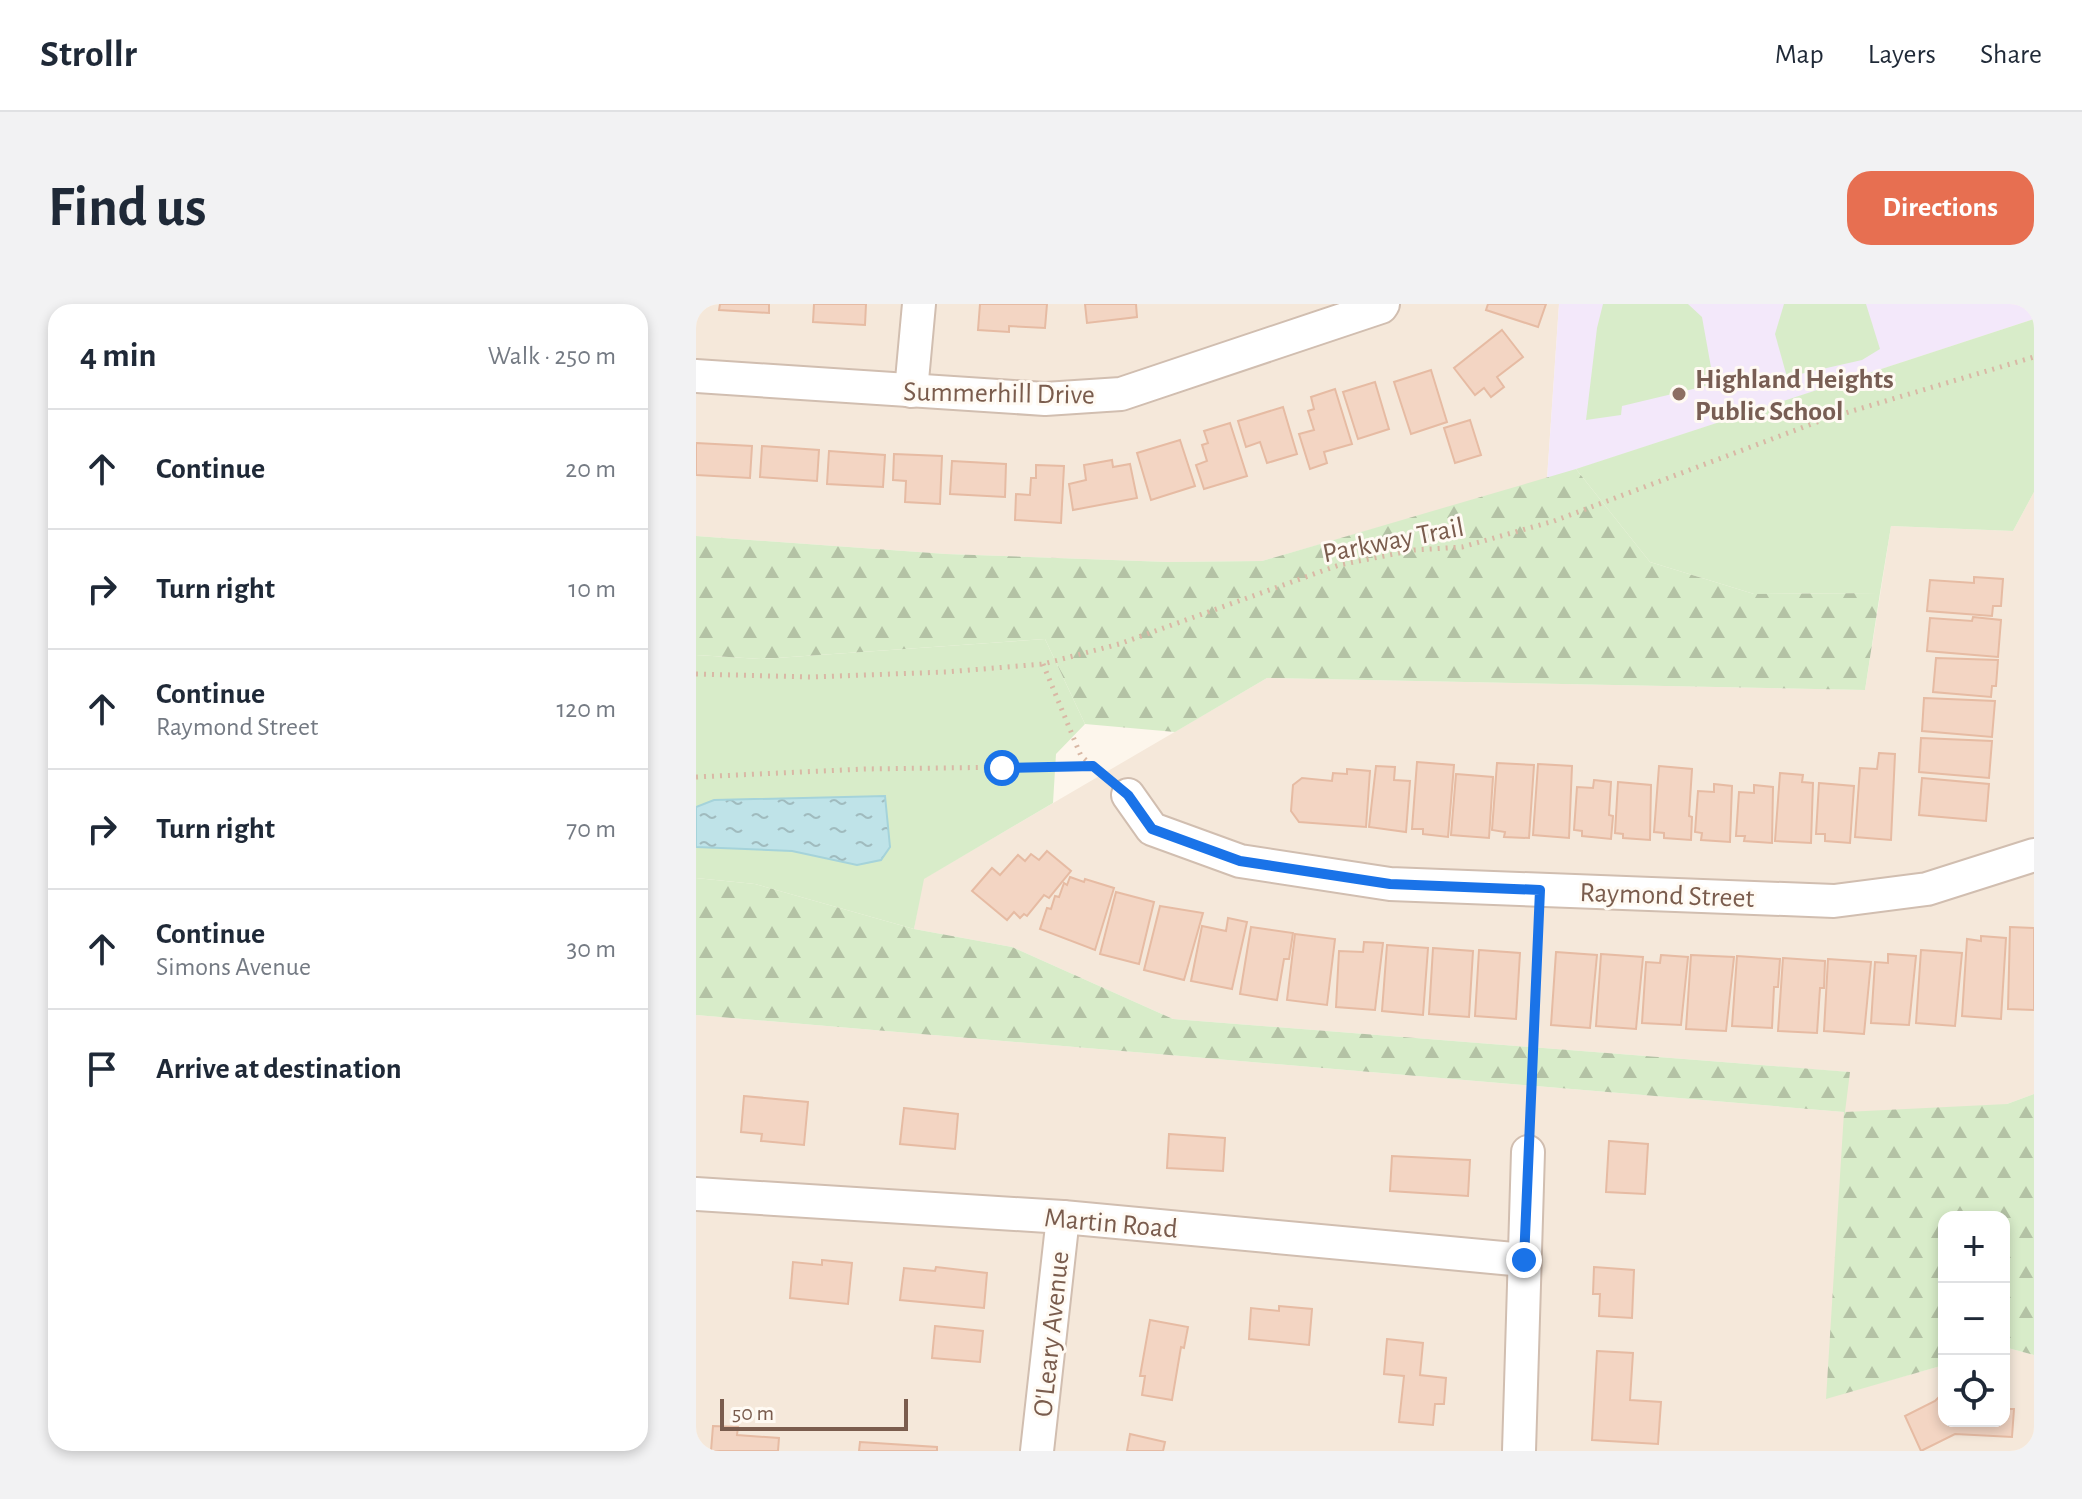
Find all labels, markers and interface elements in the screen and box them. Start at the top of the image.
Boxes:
text: Strollr [40,36,137,74]
text: Map [1775,41,1824,69]
text: Layers [1868,41,1936,69]
text: Share [1980,41,2042,69]
button: Directions [1847,171,2034,245]
text: Find us [48,180,206,236]
text: 4 min [80,339,157,373]
text: Walk · 250 m [488,343,616,369]
place label: Highland Heights Public School [1695,366,1894,426]
street label: Summerhill Drive [903,378,1095,410]
marker: Highland Heights Public School [1670,385,1688,403]
icon: ahead [80,447,124,491]
text: Continue [156,454,265,484]
text: 20 m [565,456,616,482]
street label: Parkway Trail [1320,514,1466,568]
icon: right [80,567,124,611]
text: Turn right [156,574,275,604]
text: 10 m [568,576,616,602]
text: Continue [156,679,265,709]
icon: ahead [80,687,124,731]
text: 120 m [556,696,616,722]
text: Raymond Street [156,714,318,740]
route start [984,750,1020,786]
icon: right [80,807,124,851]
text: Turn right [156,814,275,844]
text: 70 m [566,816,616,842]
street label: Raymond Street [1579,879,1755,913]
text: Continue [156,919,265,949]
icon: ahead [80,927,124,971]
text: 30 m [566,936,616,962]
text: Simons Avenue [156,954,311,980]
icon: arrive [80,1047,124,1091]
text: Arrive at destination [156,1054,402,1084]
street label: Martin Road [1043,1204,1179,1244]
map controls [1938,1211,2010,1427]
button: + [1938,1211,2010,1283]
route end [1506,1242,1542,1278]
street label: O'Leary Avenue [1029,1250,1075,1418]
button: − [1938,1283,2010,1355]
button: locate [1938,1355,2010,1427]
scale bar [720,1395,908,1431]
text: 50 m [732,1402,774,1424]

